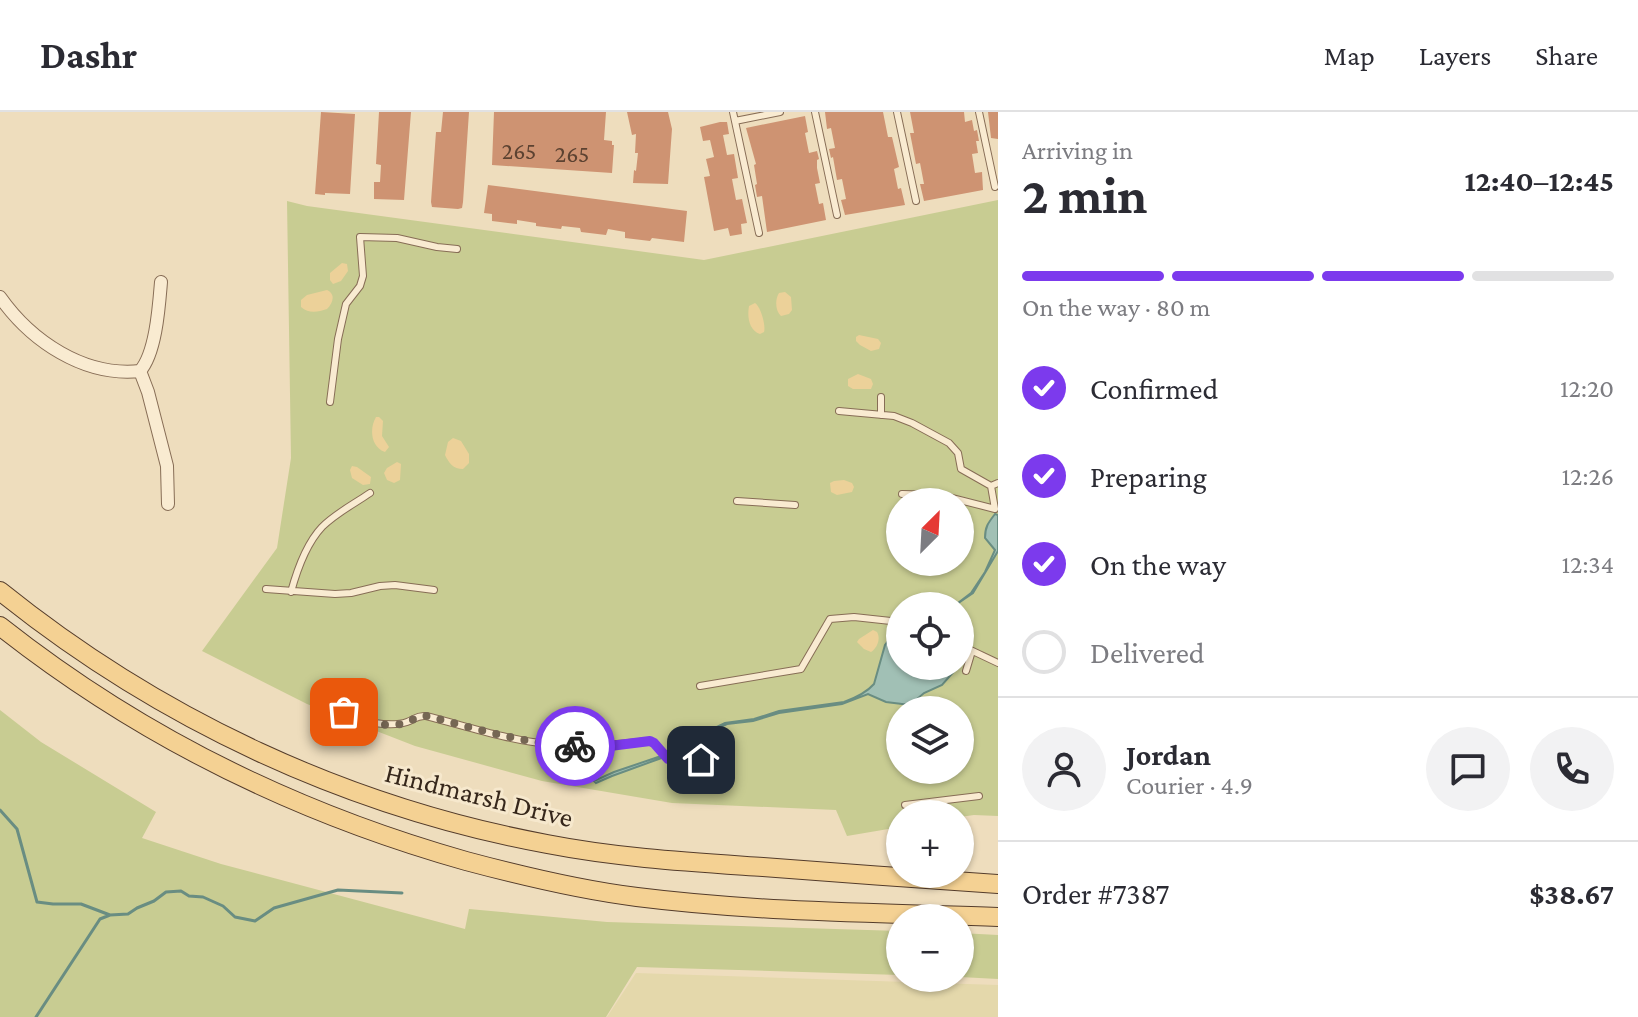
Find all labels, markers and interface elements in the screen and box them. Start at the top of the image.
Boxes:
text: Dashr [40,34,137,76]
text: Map [1324,40,1375,71]
text: Layers [1419,40,1491,71]
text: Share [1535,40,1598,71]
text: Arriving in [1022,136,1133,165]
house number: 265 [502,137,536,164]
house number: 265 [555,140,589,167]
text: 12:40–12:45 [1464,164,1614,197]
text: 2 min [1022,166,1147,224]
text: On the way · 80 m [1022,293,1210,322]
icon: check [1022,366,1066,410]
text: Confirmed [1090,372,1218,405]
text: 12:20 [1560,374,1614,403]
icon: check [1022,454,1066,498]
text: Preparing [1090,460,1207,493]
text: 12:26 [1561,462,1614,491]
north arrow [886,488,974,576]
map controls [886,488,974,992]
icon: check [1022,542,1066,586]
text: On the way [1090,548,1226,581]
text: 12:34 [1561,550,1614,579]
button: locate [886,592,974,680]
text: Delivered [1090,636,1205,669]
pin [310,678,378,746]
icon: bag [322,690,366,734]
button: layers [886,696,974,784]
courier [535,706,615,786]
icon: bike [553,724,597,768]
pin [667,726,735,794]
button: person [1022,727,1106,811]
button: chat [1426,727,1510,811]
button: phone [1530,727,1614,811]
icon: home [679,738,723,782]
text: Jordan [1126,738,1211,771]
street label: Hindmarsh Drive [382,757,576,833]
text: Courier · 4.9 [1126,771,1253,800]
button: + [886,800,974,888]
text: Order #7387 [1022,877,1169,910]
text: $38.67 [1529,877,1614,910]
button: − [886,904,974,992]

